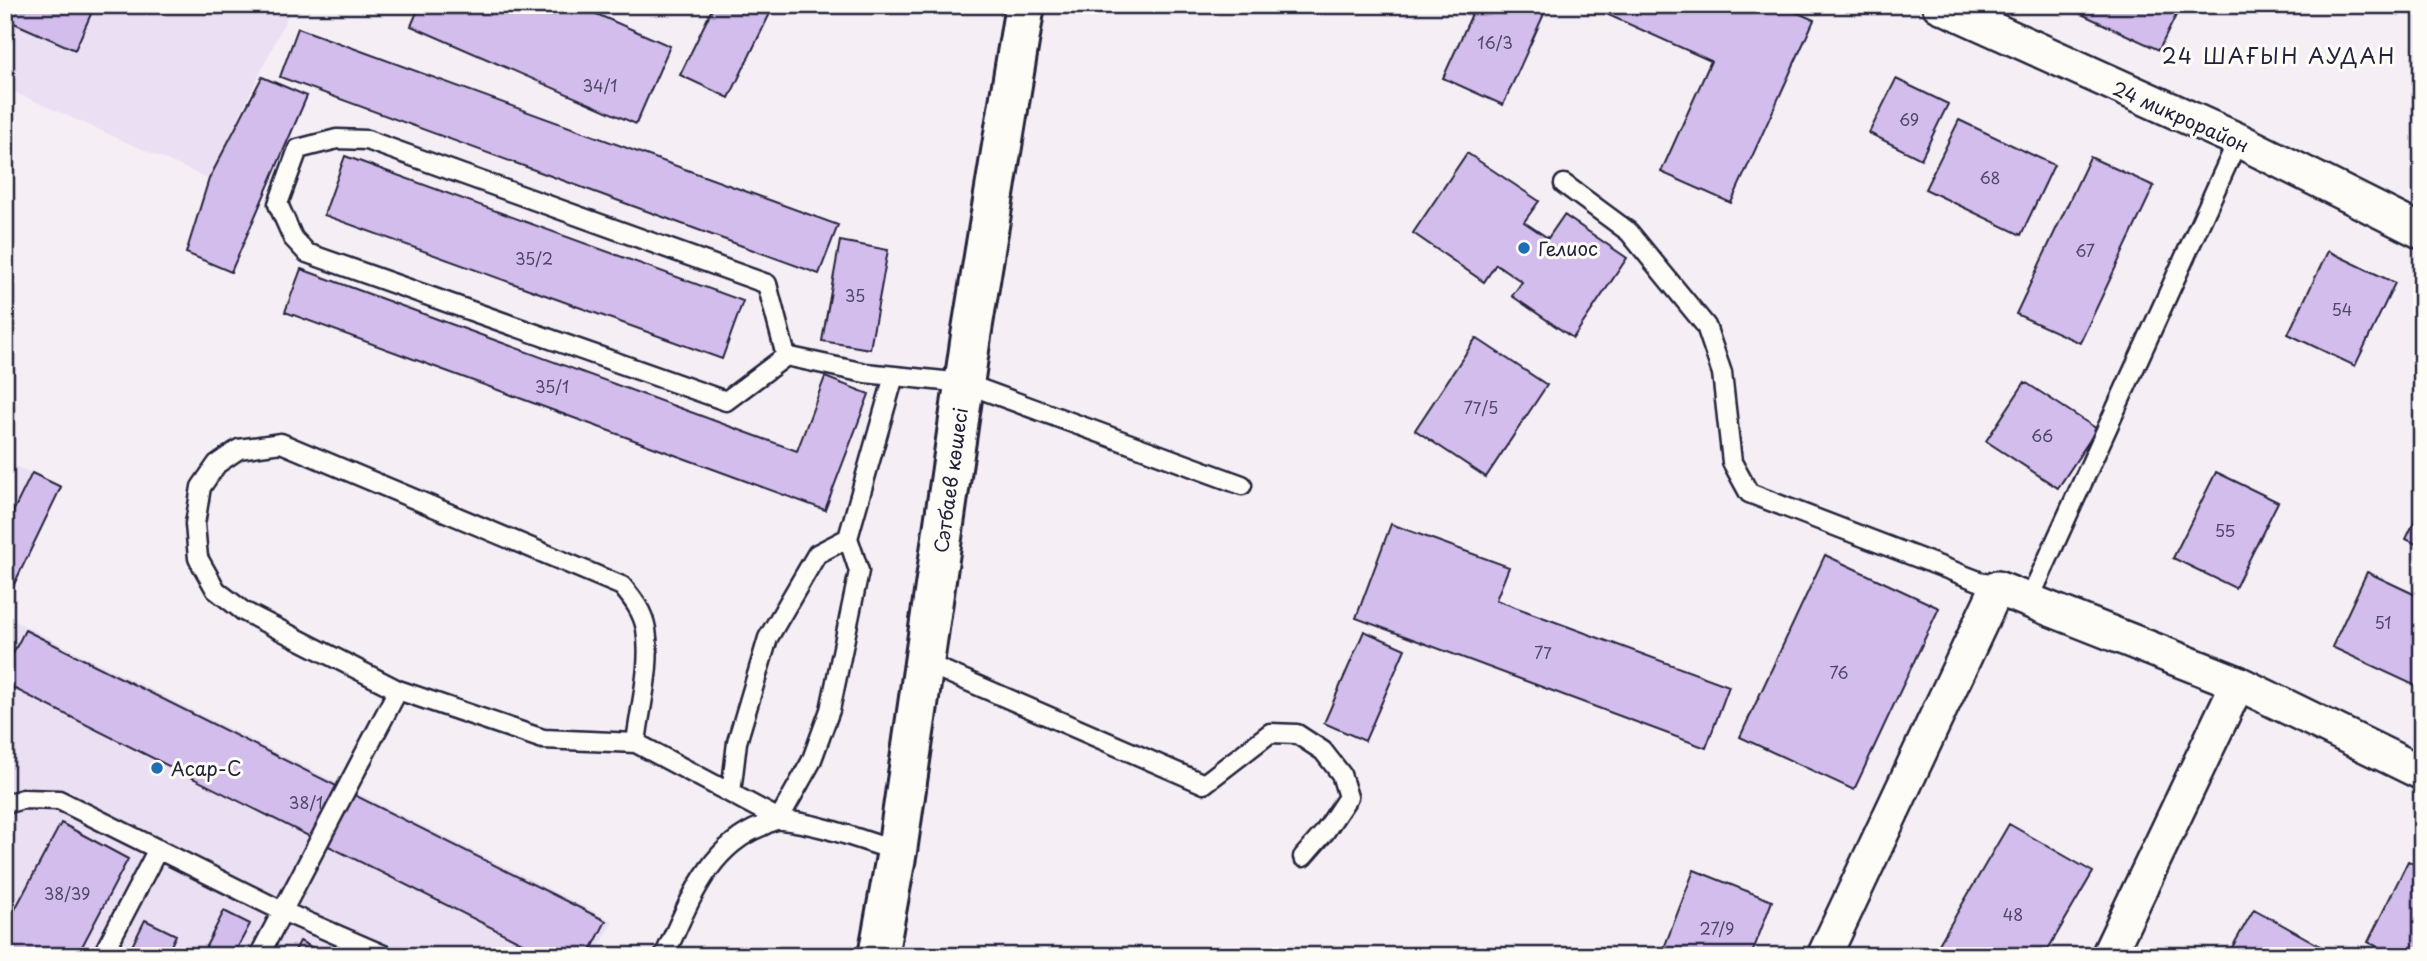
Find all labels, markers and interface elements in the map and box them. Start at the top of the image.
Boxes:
house number: 16/3 [1477,30,1513,54]
district label: 24 ШАҒЫН АУДАН [2162,39,2396,71]
house number: 34/1 [583,73,617,97]
street label: 24 микрорайон [2108,73,2254,159]
house number: 69 [1899,107,1919,131]
house number: 68 [1979,165,2001,189]
place label: Гелиос [1538,234,1598,262]
house number: 67 [2075,238,2095,262]
marker: Гелиос [1516,240,1532,256]
house number: 35/2 [515,246,553,270]
house number: 35 [845,283,865,307]
house number: 54 [2332,297,2352,321]
house number: 35/1 [535,374,569,398]
house number: 77/5 [1464,395,1498,419]
street label: Сәтбаев көшесі [926,405,974,555]
house number: 66 [2031,423,2053,447]
house number: 55 [2215,518,2235,542]
house number: 51 [2374,610,2392,634]
house number: 77 [1534,640,1552,664]
house number: 76 [1829,660,1849,684]
place label: Асар-С [171,754,242,782]
marker: Асар-С [149,760,165,776]
house number: 38/1 [289,790,323,814]
house number: 38/39 [44,881,90,905]
house number: 48 [2003,902,2023,926]
house number: 27/9 [1700,916,1734,940]

